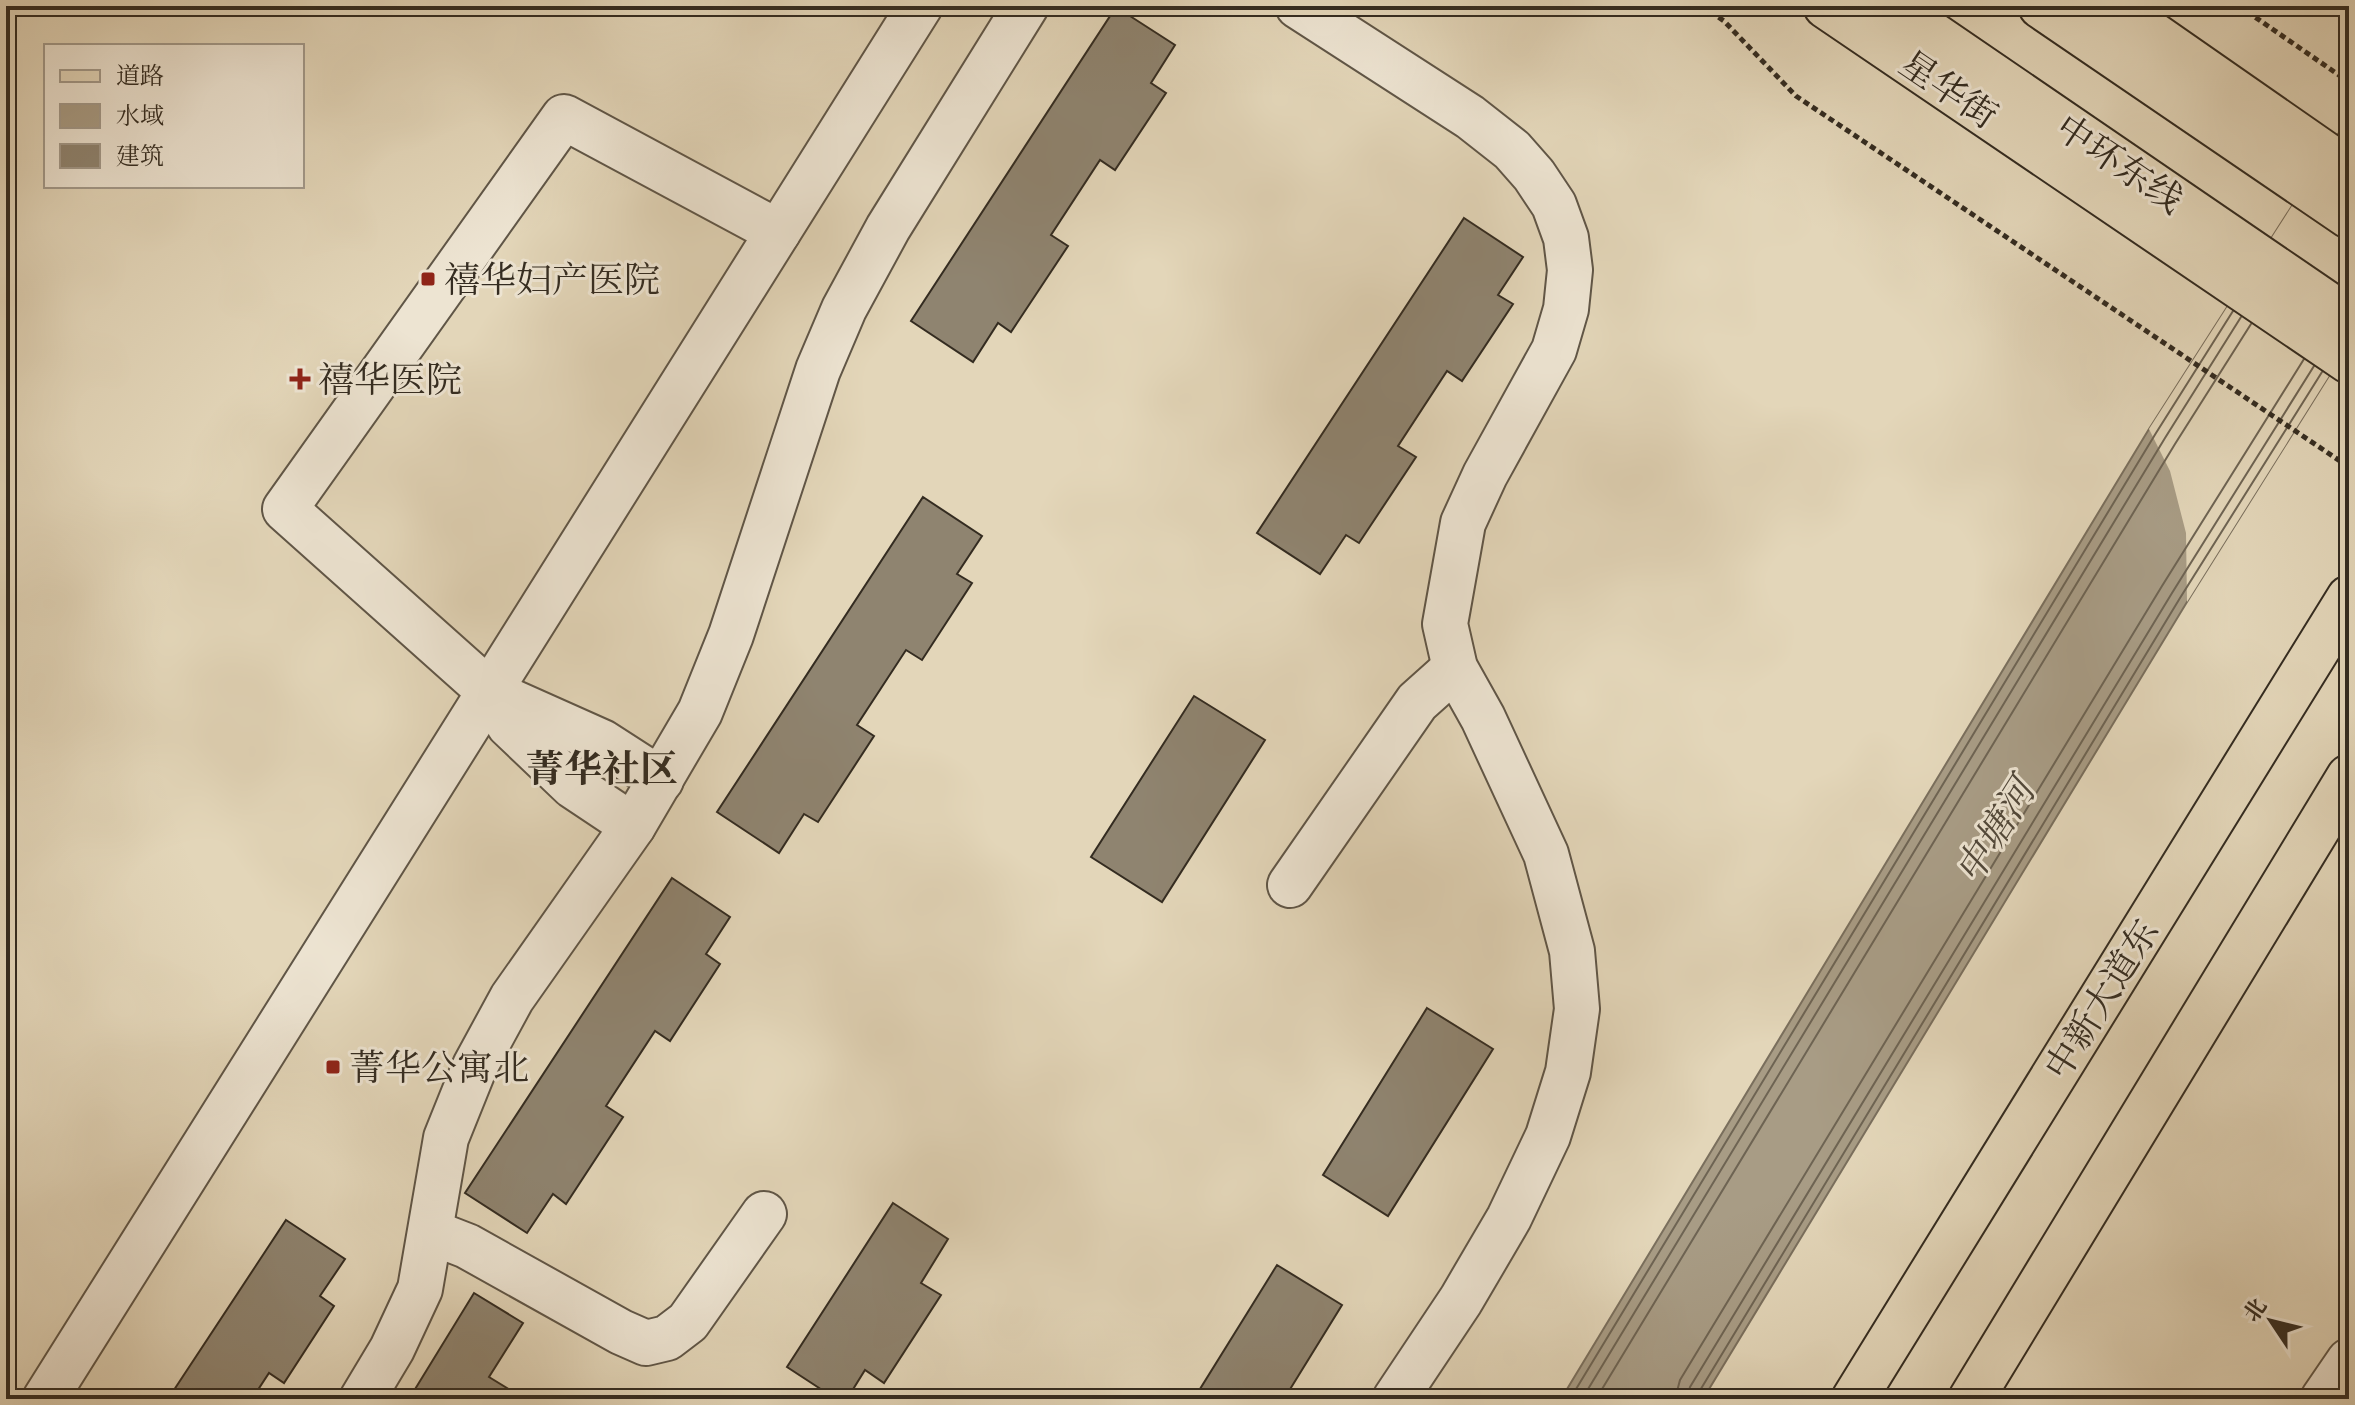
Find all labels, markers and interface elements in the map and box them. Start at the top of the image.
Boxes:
street label: 星华街 [1891,40,2007,139]
legend [44,44,304,188]
text: 道路 [116,60,164,91]
text: 水域 [116,100,164,131]
street label: 中环东线 [2047,104,2193,223]
text: 建筑 [116,140,164,171]
place label: 禧华妇产医院 [444,256,660,303]
marker: 禧华妇产医院 [419,270,437,288]
place label: 禧华医院 [318,356,462,403]
marker: 禧华医院 [289,368,311,390]
district label: 菁华社区 [526,744,678,793]
water label: 中塘河 [1944,764,2049,892]
street label: 中新大道东 [2034,910,2169,1088]
place label: 菁华公寓北 [349,1044,529,1091]
marker: 菁华公寓北 [324,1058,342,1076]
north arrow [2231,1281,2311,1361]
text: 北 [2237,1292,2273,1327]

